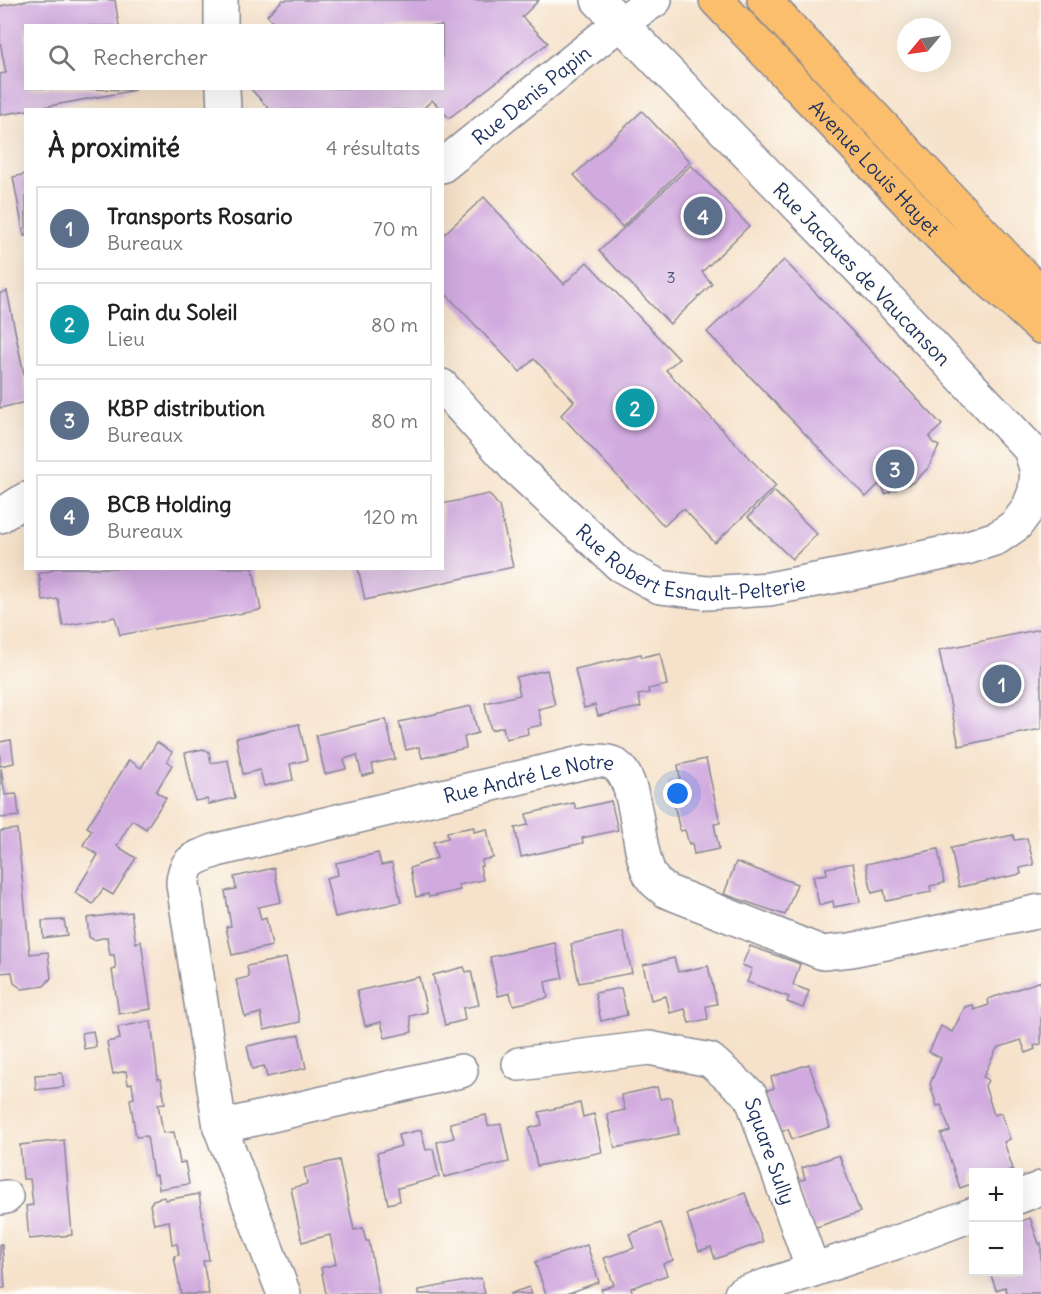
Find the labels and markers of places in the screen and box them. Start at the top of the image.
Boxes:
pin: 4 [684,194,722,238]
pin: 2 [616,386,654,430]
pin: 3 [876,446,914,492]
pin: 1 [982,662,1022,706]

